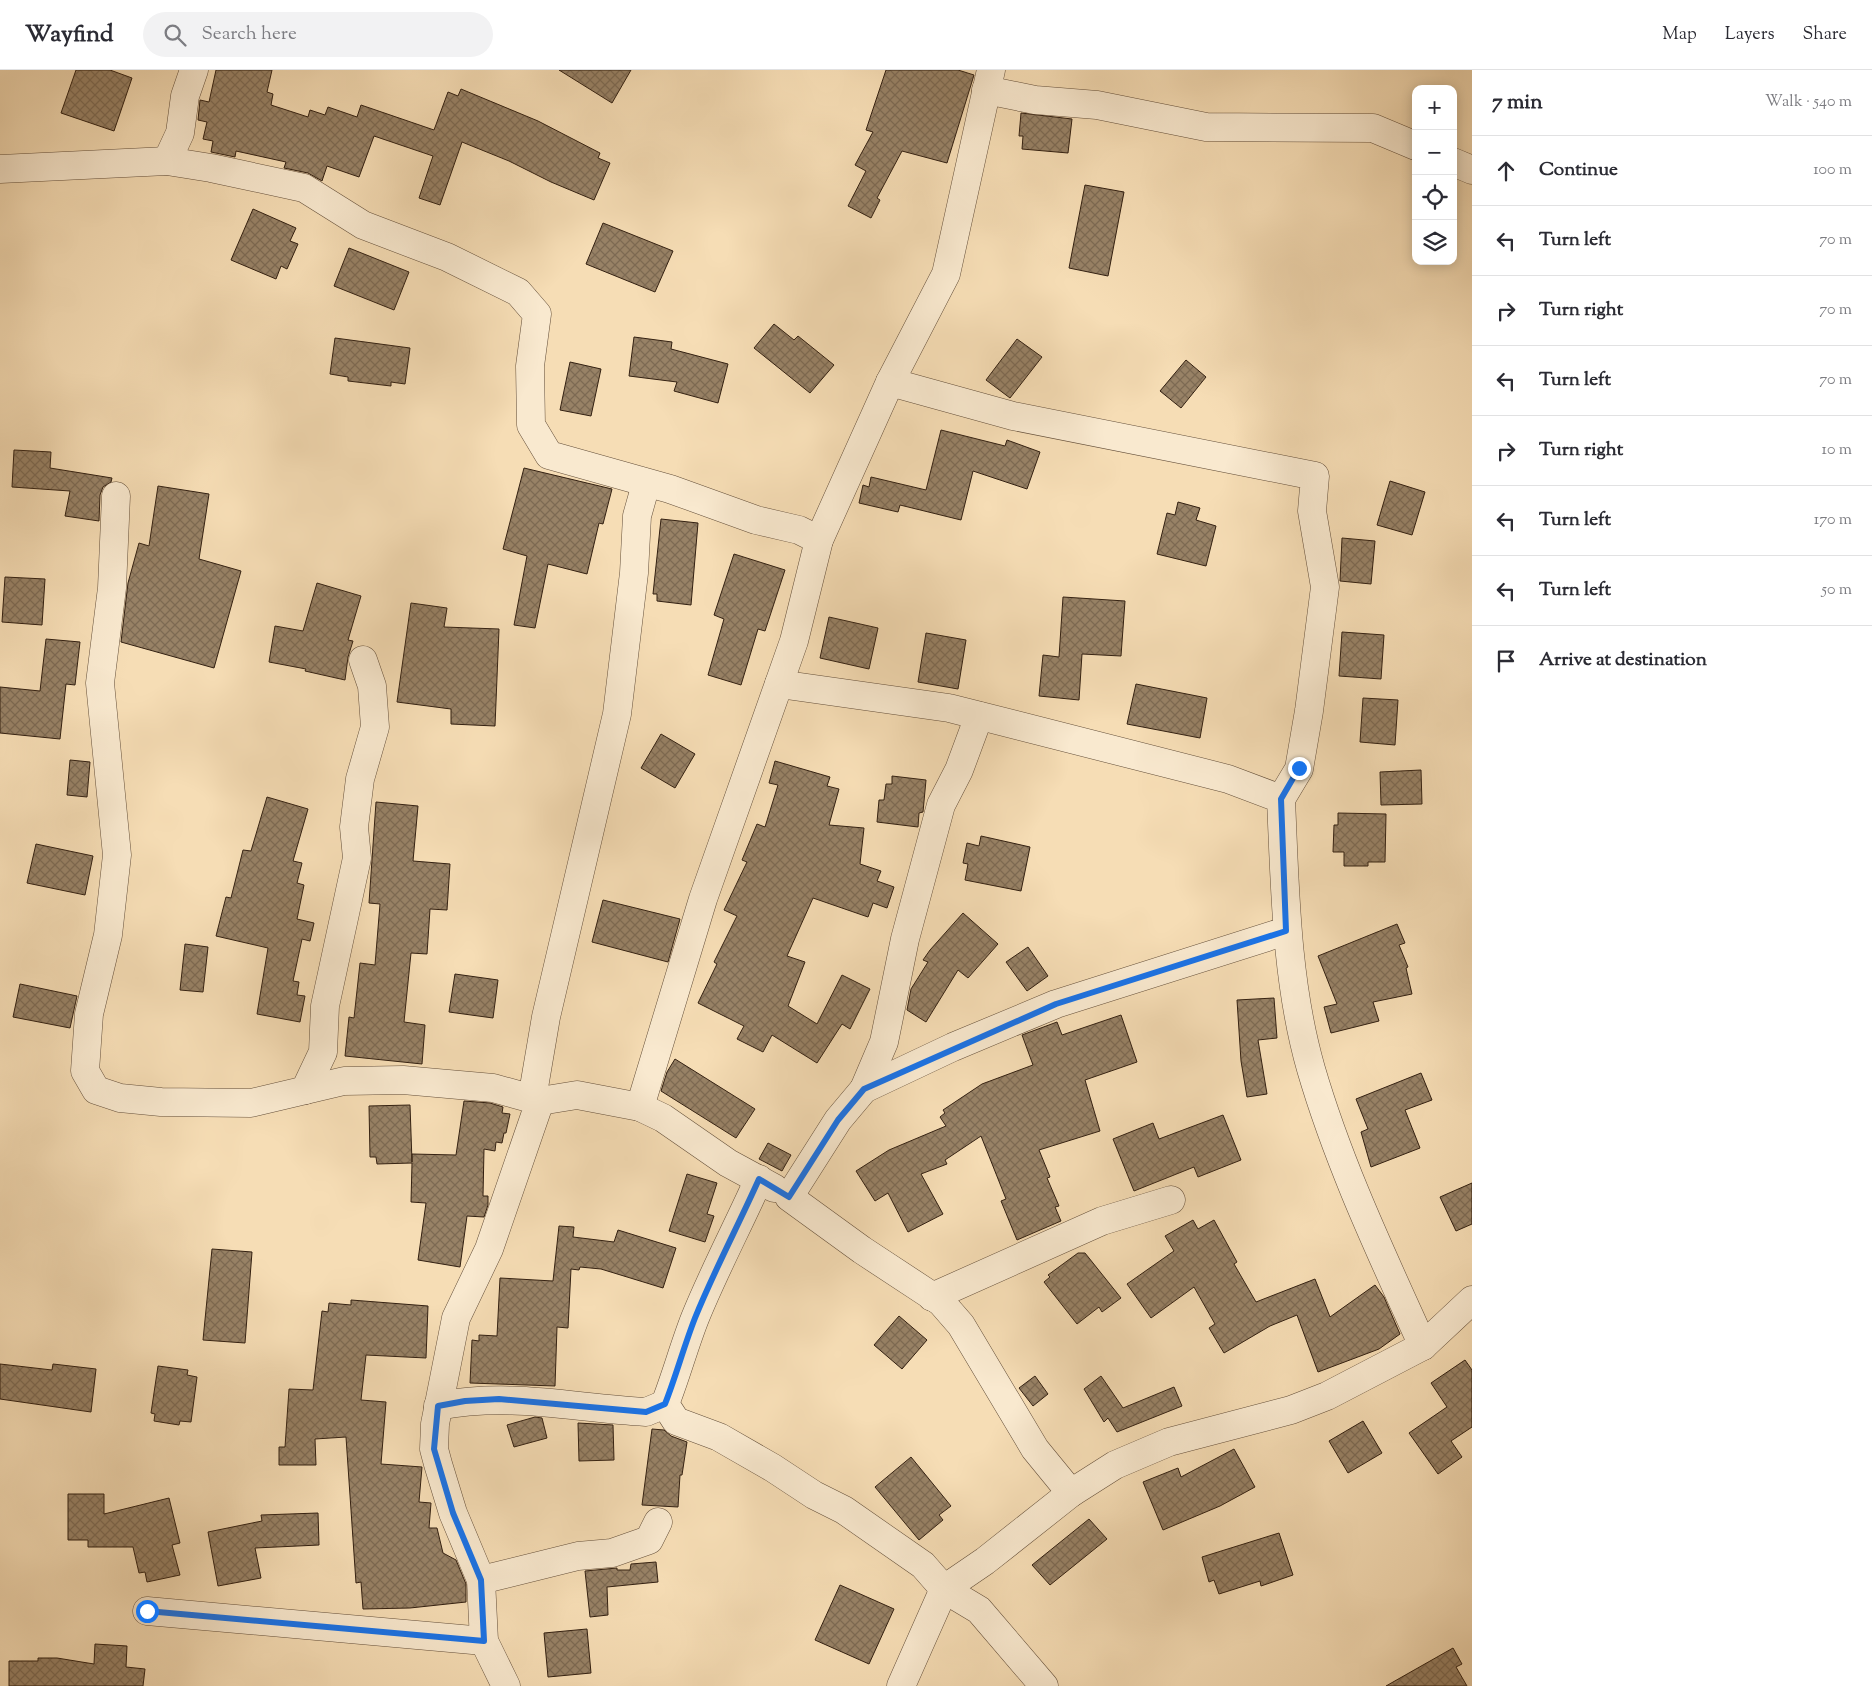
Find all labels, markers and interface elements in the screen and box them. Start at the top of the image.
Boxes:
search box [143,12,493,57]
text: Wayfind [25,18,113,52]
icon: search [161,21,189,49]
text: Search here [201,21,297,48]
text: Map [1662,22,1697,48]
text: Layers [1725,22,1775,48]
text: Share [1803,22,1847,48]
map controls [1412,85,1457,265]
button: + [1412,85,1457,130]
text: 7 min [1492,88,1543,118]
text: Walk · 540 m [1765,91,1852,114]
button: − [1412,130,1457,175]
icon: ahead [1492,157,1520,185]
text: Continue [1539,157,1618,184]
text: 100 m [1813,159,1852,182]
button: locate [1412,175,1457,220]
button: layers [1412,220,1457,265]
icon: left [1492,227,1520,255]
text: Turn left [1539,227,1611,254]
text: 70 m [1819,229,1852,252]
icon: right [1492,297,1520,325]
text: Turn right [1539,297,1623,324]
text: 70 m [1819,299,1852,322]
icon: left [1492,367,1520,395]
text: Turn left [1539,367,1611,394]
text: 70 m [1819,369,1852,392]
icon: right [1492,437,1520,465]
text: Turn right [1539,437,1623,464]
text: 10 m [1822,439,1852,462]
icon: left [1492,507,1520,535]
text: Turn left [1539,507,1611,534]
text: 170 m [1814,509,1852,532]
icon: left [1492,577,1520,605]
text: Turn left [1539,577,1611,604]
text: 50 m [1821,579,1852,602]
icon: arrive [1492,647,1520,675]
text: Arrive at destination [1539,647,1707,674]
route end [1288,757,1311,780]
route start [136,1600,159,1623]

